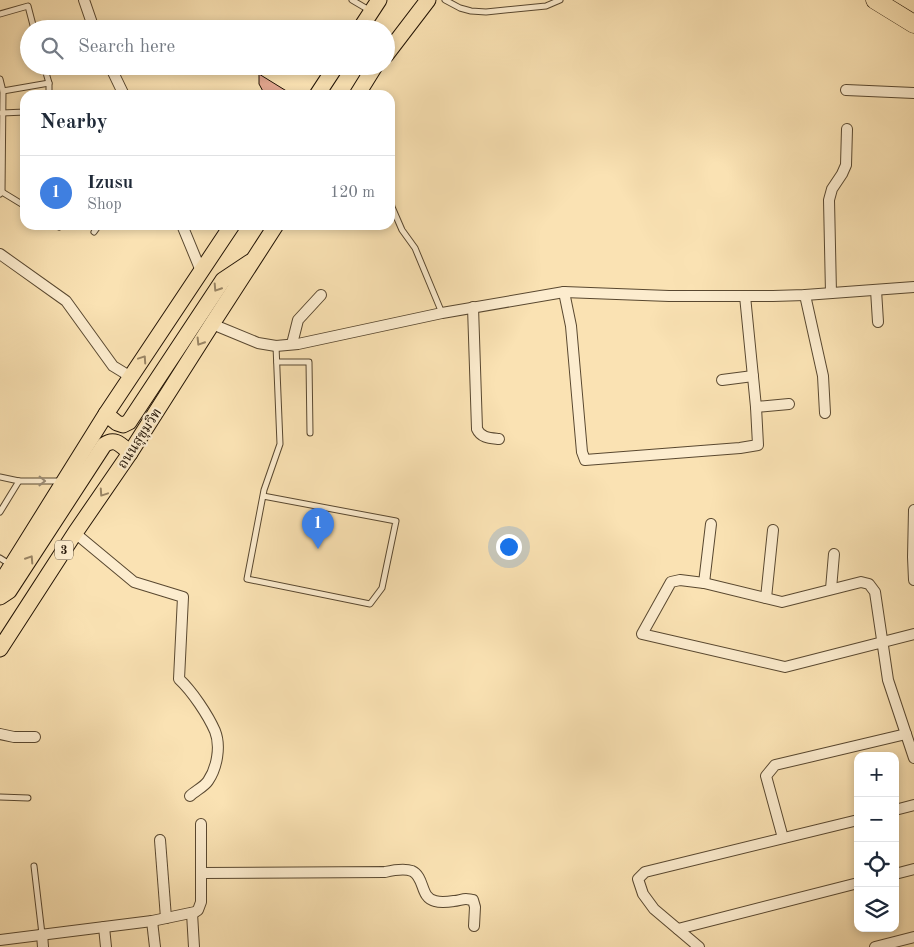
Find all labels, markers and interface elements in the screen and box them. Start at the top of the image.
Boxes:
search box [20,20,395,75]
icon: search [38,34,66,62]
text: Search here [78,38,175,57]
text: Nearby [40,112,108,133]
text: Izusu [87,174,133,193]
text: 1 [51,185,61,201]
text: 120 m [330,185,375,201]
text: Shop [87,197,122,213]
one-way arrow [214,282,224,291]
one-way arrow [196,337,206,346]
one-way arrow [136,355,146,364]
street label: ถนนสุขุมวิท [114,405,165,472]
one-way arrow [38,476,46,486]
one-way arrow [100,487,109,497]
pin: 1 [302,508,334,549]
your location [496,534,522,560]
road number: 3 [55,540,73,560]
one-way arrow [23,555,33,564]
map controls [854,752,899,932]
button: + [854,752,899,797]
button: − [854,797,899,842]
button: locate [854,842,899,887]
button: layers [854,887,899,932]

